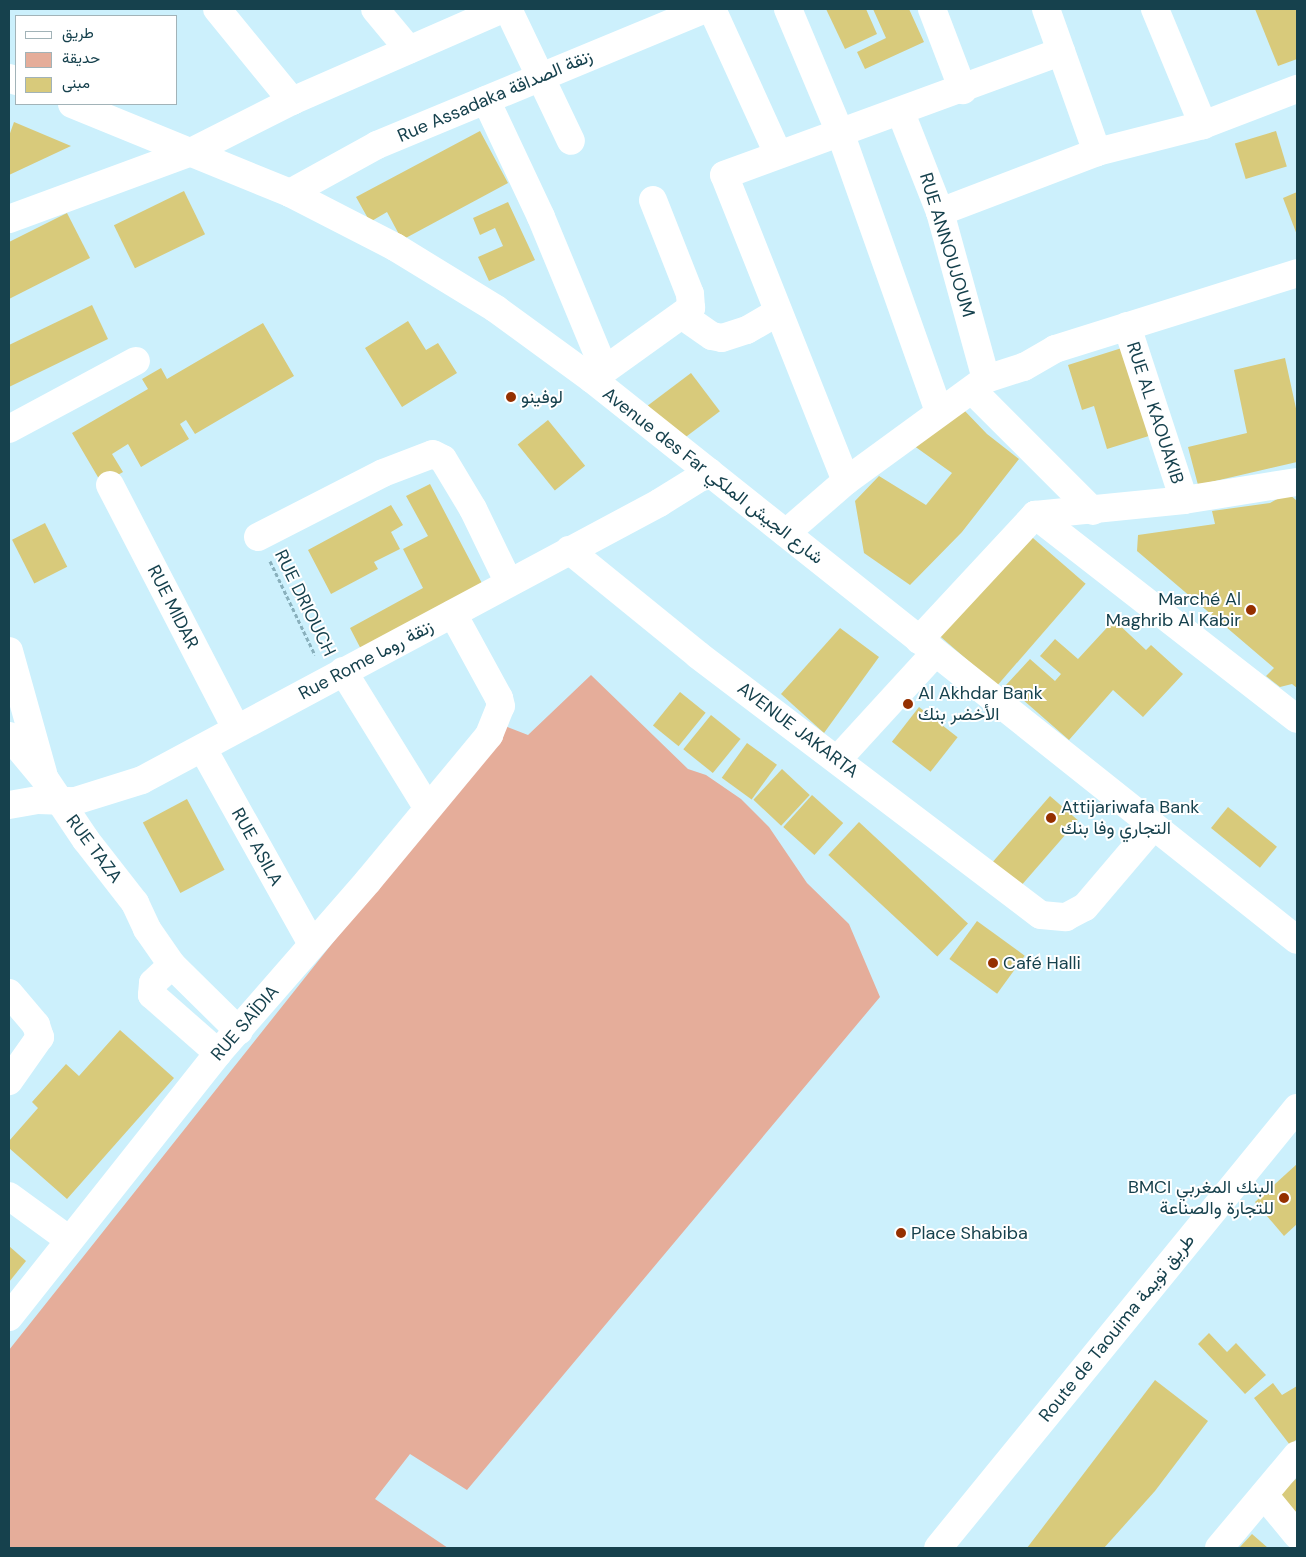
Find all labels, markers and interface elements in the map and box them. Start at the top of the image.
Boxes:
legend [15,15,178,105]
text: طريق [62,23,94,43]
street label: Rue Assadaka زنقة الصداقة [394,45,596,147]
text: حديقة [62,48,100,68]
text: مبنى [62,73,90,93]
street label: RUE ANNOUJOUM [915,170,979,320]
street label: RUE AL KAOUAKIB [1122,339,1188,487]
street label: Avenue des Far شارع الجيش الملكي [598,383,828,569]
place label: لوفينو [521,386,563,408]
marker: لوفينو [505,391,517,403]
street label: RUE DRIOUCH [270,546,340,660]
street label: RUE MIDAR [143,562,203,652]
place label: Marché Al Maghrib Al Kabir [1106,589,1241,632]
marker: Marché Al Maghrib Al Kabir [1245,604,1257,616]
street label: Rue Rome زنقة روما [295,615,437,705]
street label: AVENUE JAKARTA [733,677,863,783]
place label: Al Akhdar Bank الأخضر بنك [918,683,1043,726]
marker: Al Akhdar Bank الأخضر بنك [902,698,914,710]
place label: Attijariwafa Bank التجاري وفا بنك [1061,797,1199,840]
street label: RUE ASILA [227,804,287,890]
street label: RUE TAZA [61,811,127,887]
marker: Attijariwafa Bank التجاري وفا بنك [1045,812,1057,824]
place label: Café Halli [1003,952,1081,974]
marker: Café Halli [987,957,999,969]
street label: RUE SAÏDIA [206,981,284,1065]
place label: BMCI البنك المغربي للتجارة والصناعة [1128,1177,1274,1220]
marker: BMCI البنك المغربي للتجارة والصناعة [1278,1192,1290,1204]
place label: Place Shabiba [911,1222,1028,1244]
marker: Place Shabiba [895,1227,907,1239]
street label: Route de Taouima طريق تويمة [1035,1230,1199,1426]

